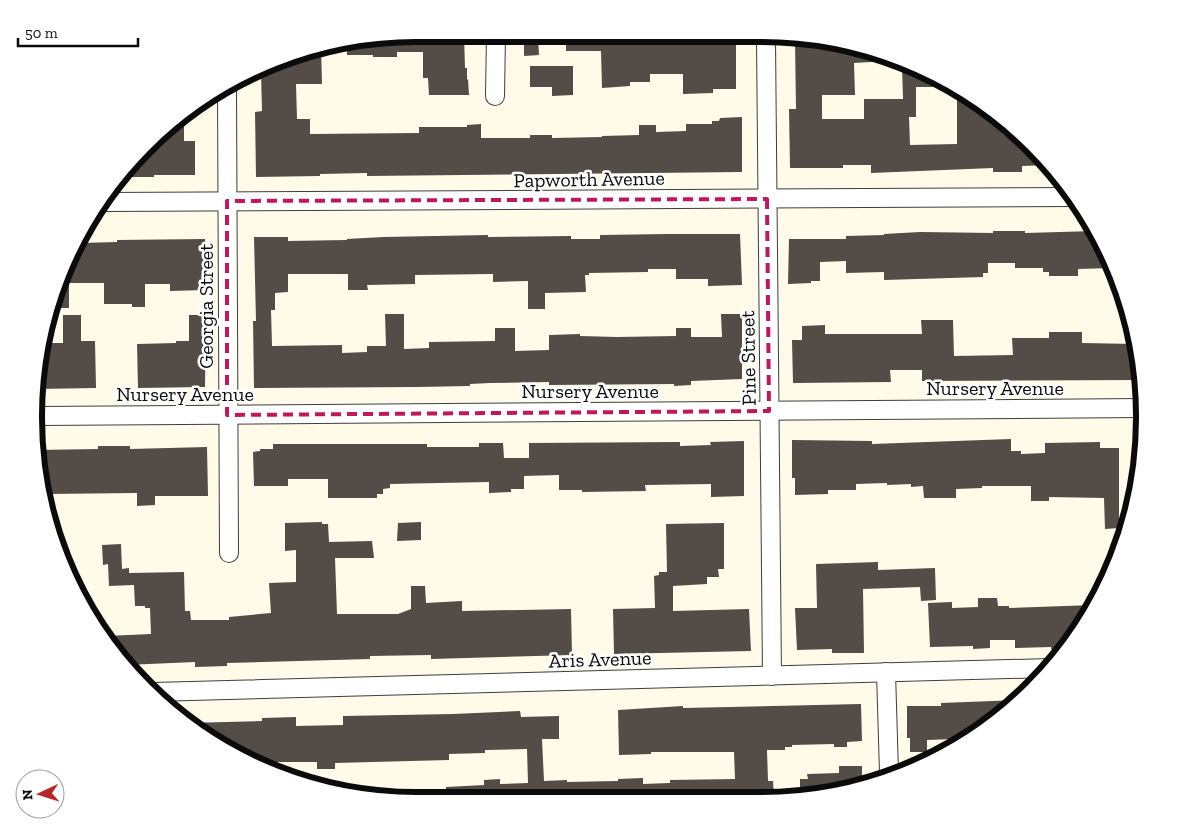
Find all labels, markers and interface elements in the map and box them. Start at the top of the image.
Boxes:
scale bar [18,15,138,47]
text: 50 m [25,24,58,42]
street label: Papworth Avenue [513,166,665,192]
street label: Georgia Street [194,243,218,369]
street label: Pine Street [735,310,761,406]
street label: Nursery Avenue [926,376,1064,400]
street label: Nursery Avenue [521,379,659,403]
street label: Nursery Avenue [116,382,254,406]
street label: Aris Avenue [548,645,652,673]
north arrow [15,769,65,819]
text: N [19,789,36,801]

